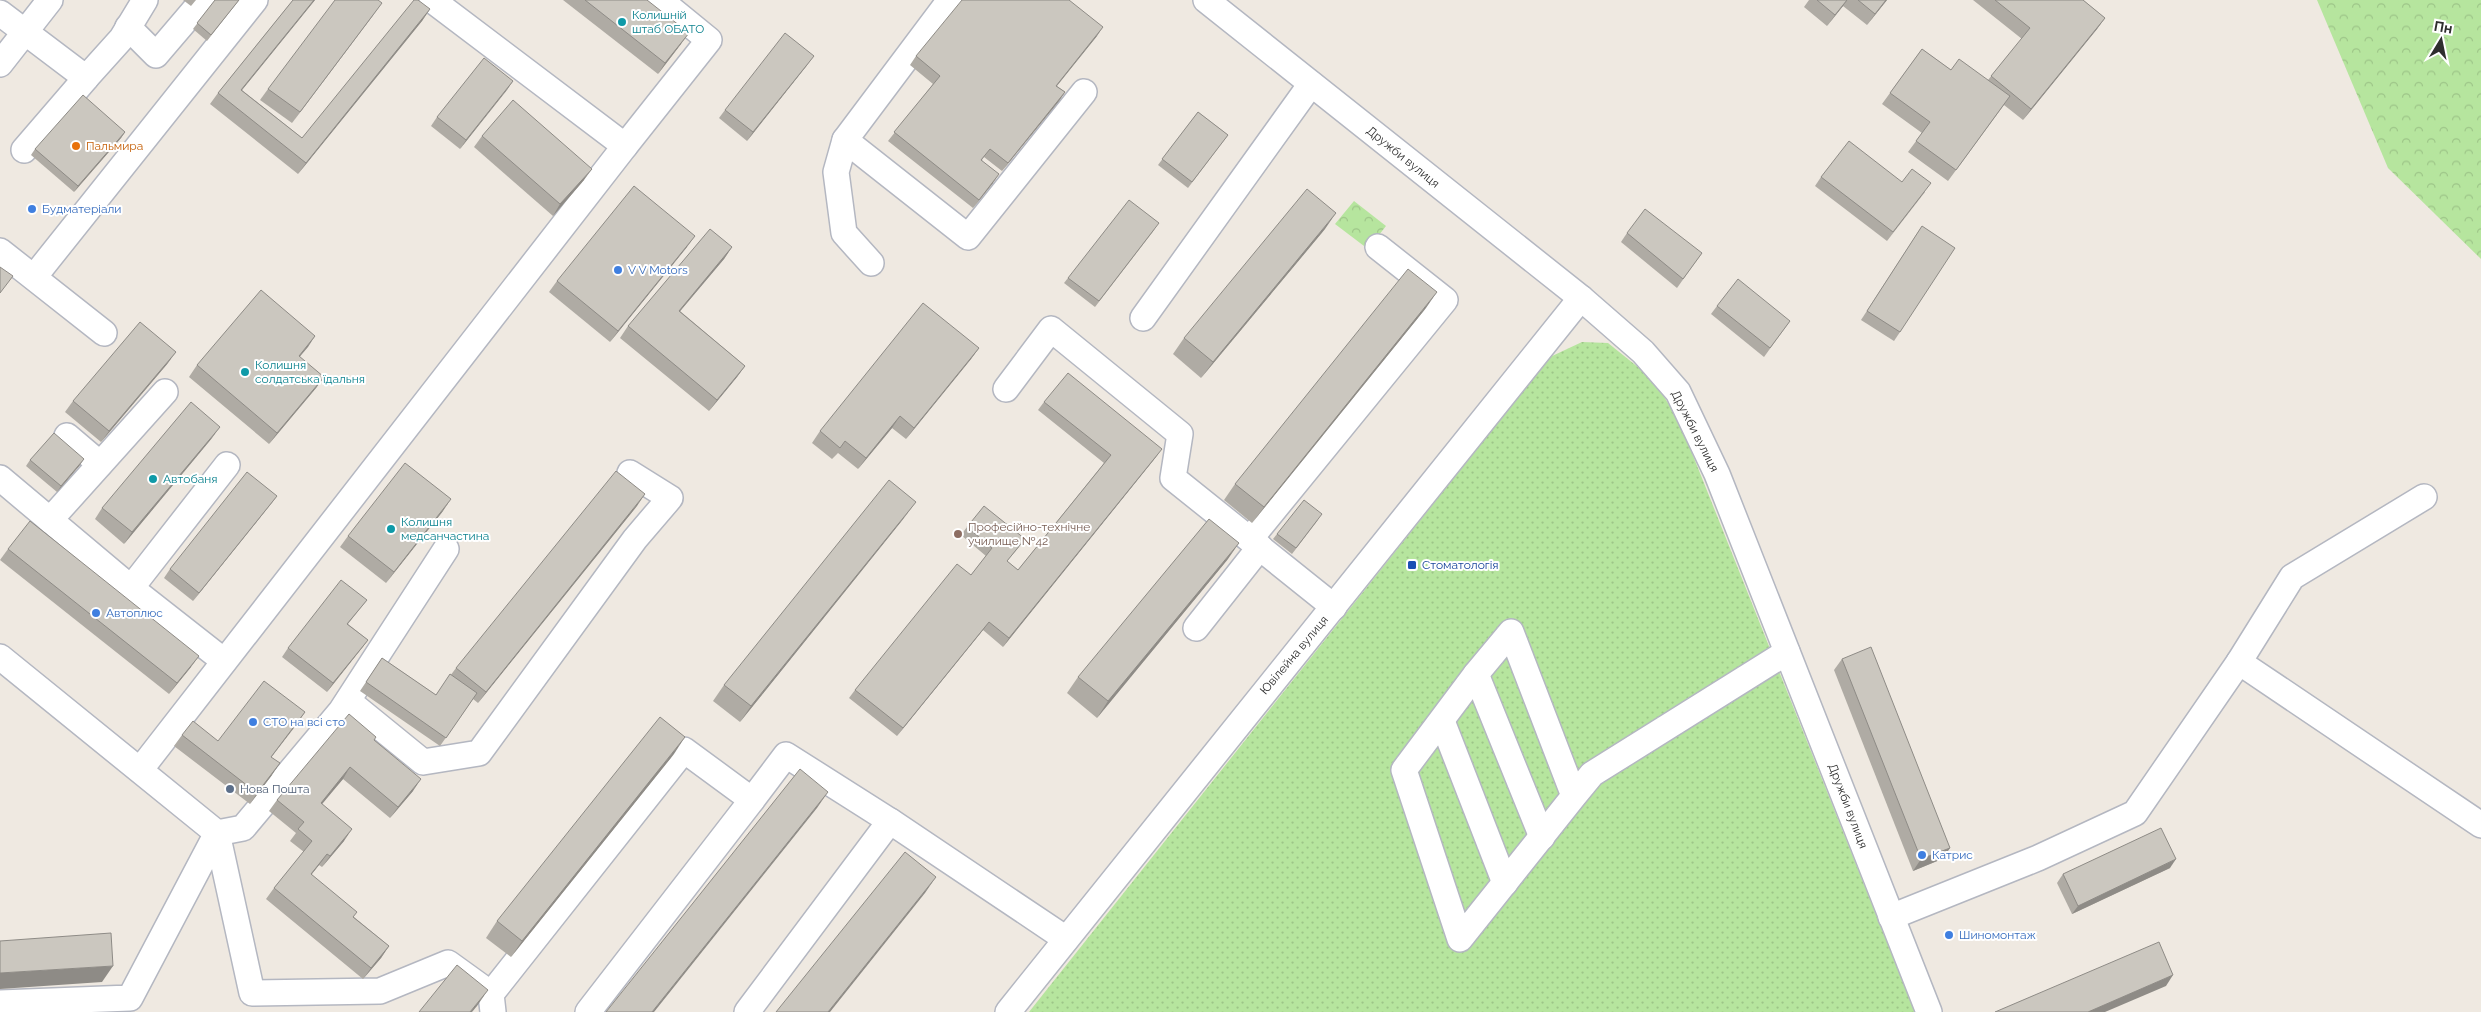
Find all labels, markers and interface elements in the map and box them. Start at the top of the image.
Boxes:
place label: Колишній штаб ОБАТО [632,8,704,36]
north arrow [2416,15,2466,65]
marker: Колишній штаб ОБАТО [616,16,628,28]
text: Пн [2433,18,2454,37]
street label: Дружби вулиця [1364,123,1442,191]
place label: Пальмира [86,139,143,153]
marker: Пальмира [70,140,82,152]
place label: Будматеріали [42,202,121,216]
marker: Будматеріали [26,203,38,215]
place label: V V Motors [628,263,688,277]
marker: V V Motors [612,264,624,276]
place label: Колишня солдатська їдальня [255,358,365,386]
marker: Колишня солдатська їдальня [239,366,251,378]
street label: Дружби вулиця [1668,388,1722,474]
place label: Автобаня [163,472,217,486]
marker: Автобаня [147,473,159,485]
place label: Колишня медсанчастина [401,515,489,543]
place label: Професійно-технічне училище №42 [968,520,1090,548]
marker: Колишня медсанчастина [385,523,397,535]
marker: Професійно-технічне училище №42 [952,528,964,540]
place label: Стоматологія [1422,558,1498,572]
marker: Стоматологія [1406,559,1418,571]
place label: Автоплюс [106,606,163,620]
marker: Автоплюс [90,607,102,619]
street label: Ювілейна вулиця [1257,613,1331,697]
place label: СТО на всі сто [263,715,345,729]
marker: СТО на всі сто [247,716,259,728]
street label: Дружби вулиця [1825,762,1871,850]
place label: Нова Пошта [240,782,309,796]
marker: Нова Пошта [224,783,236,795]
place label: Катрис [1932,848,1973,862]
marker: Катрис [1916,849,1928,861]
place label: Шиномонтаж [1959,928,2036,942]
marker: Шиномонтаж [1943,929,1955,941]

